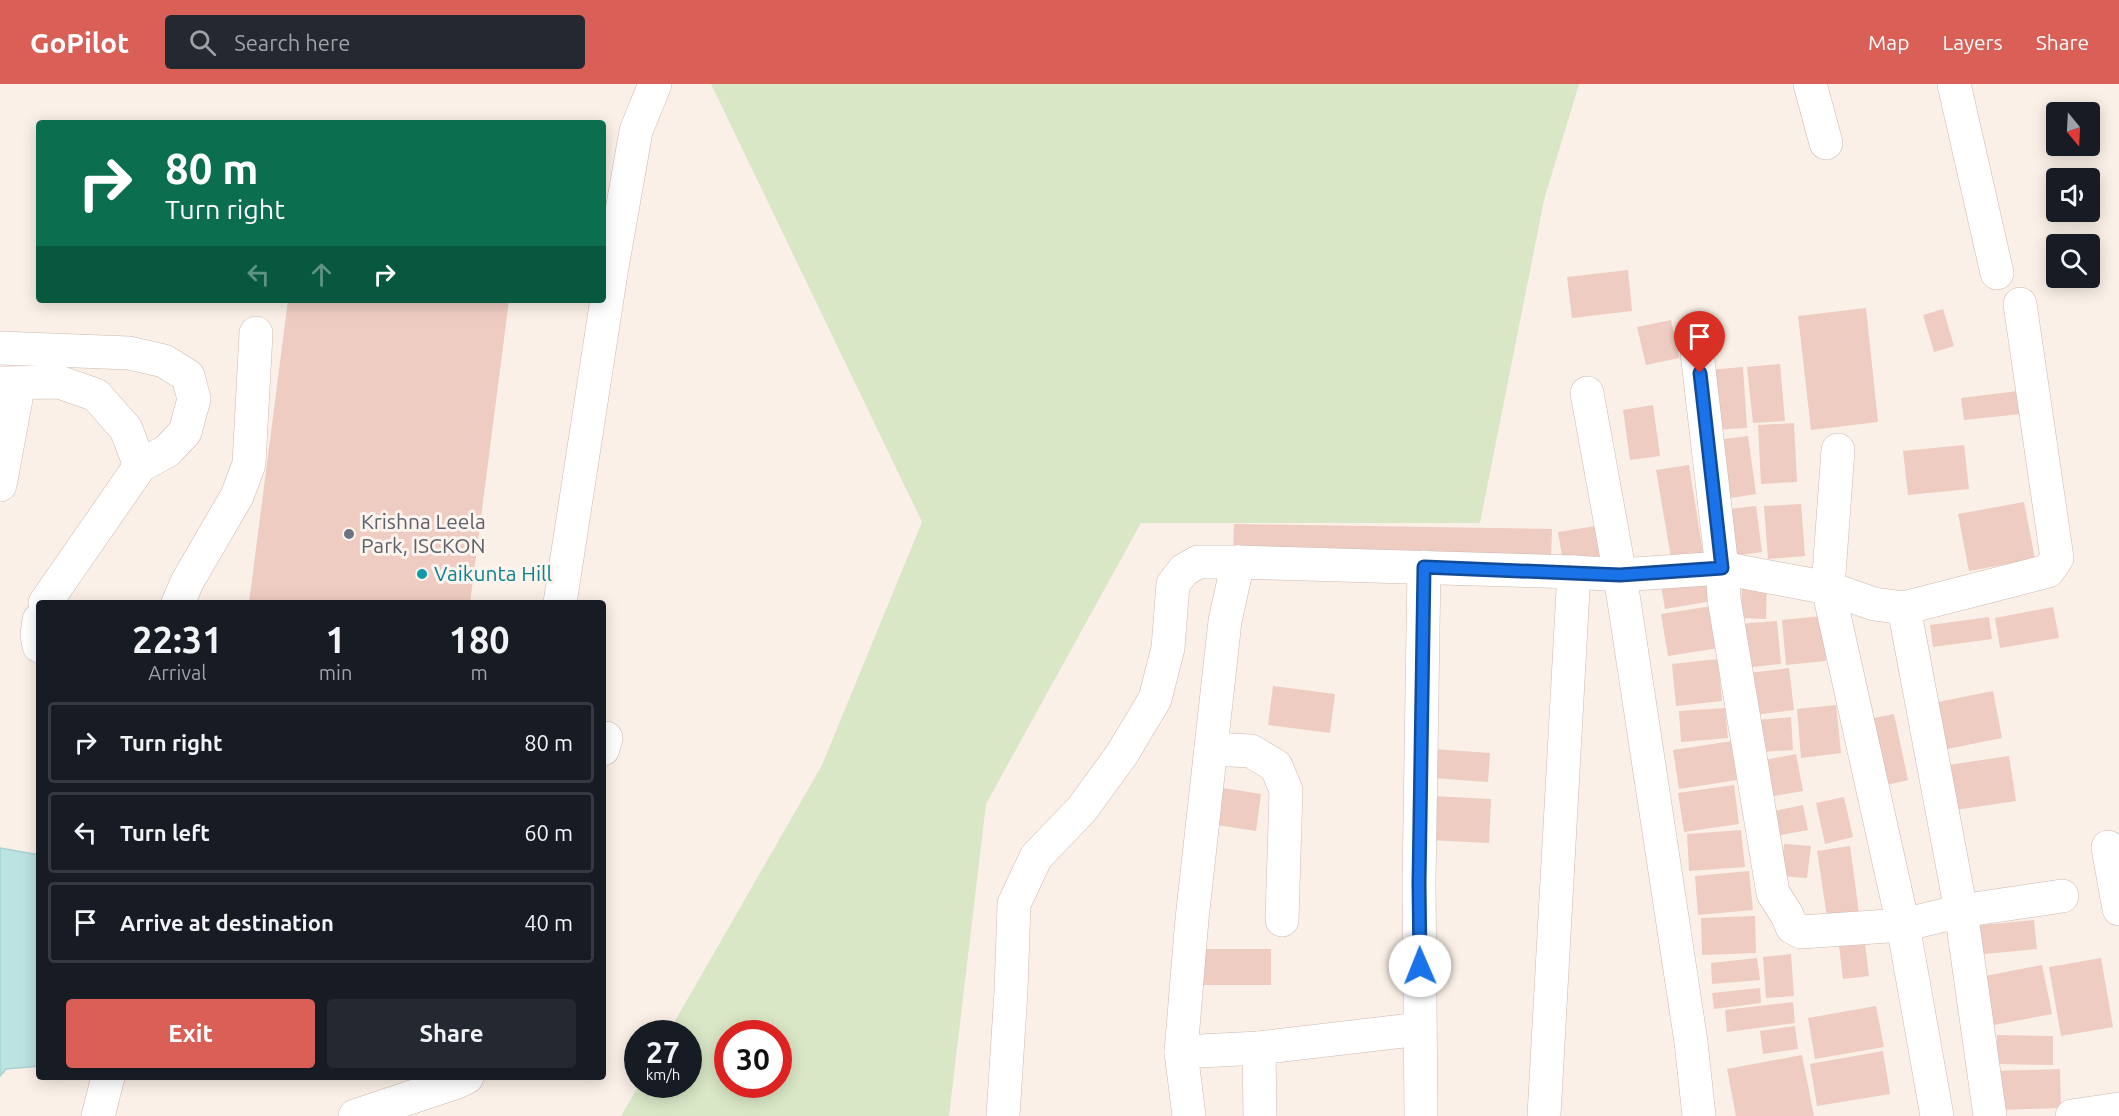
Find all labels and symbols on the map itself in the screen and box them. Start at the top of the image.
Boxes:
north arrow [2046,102,2100,156]
pin [1674,311,1725,373]
place label: Krishna Leela Park, ISCKON [361,509,486,557]
marker: Krishna Leela Park, ISCKON [342,527,356,541]
place label: Vaikunta Hill [434,561,552,585]
marker: Vaikunta Hill [415,567,429,581]
position arrow [1388,934,1452,998]
speed limit sign: 30 [714,1020,792,1098]

